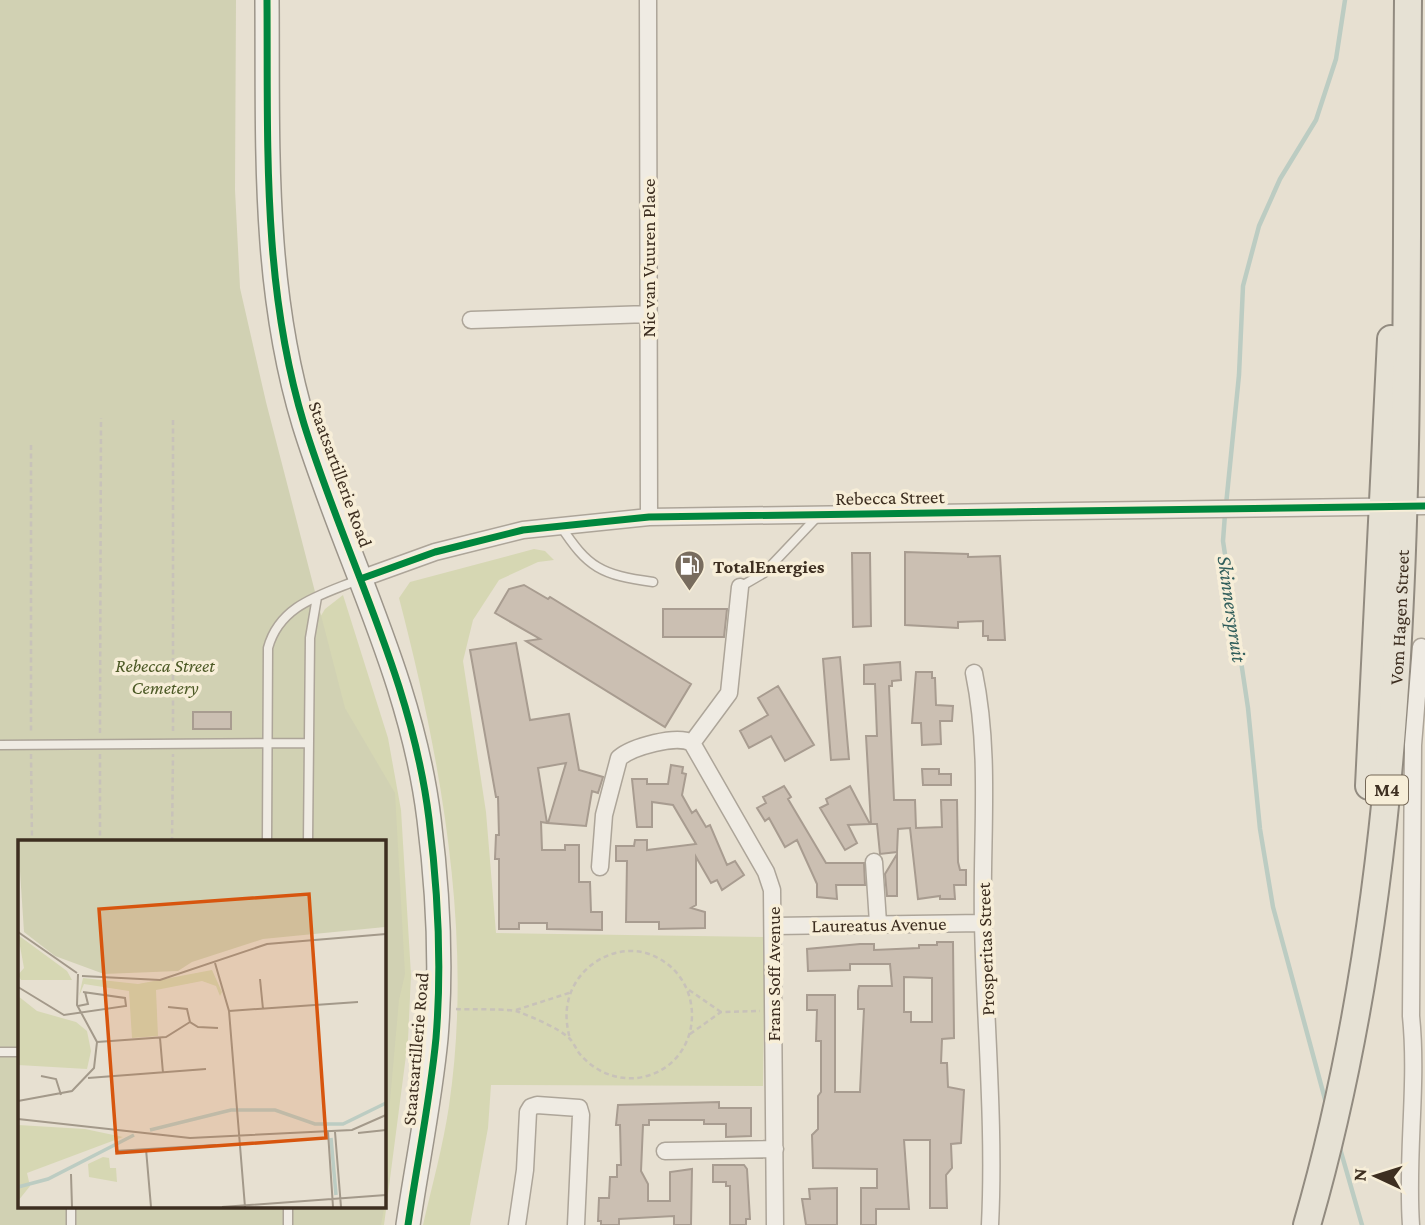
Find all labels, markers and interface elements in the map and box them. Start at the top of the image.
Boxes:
street label: Nic van Vuuren Place [638,179,659,337]
street label: Staatsartillerie Road [304,398,377,550]
street label: Rebecca Street [835,486,945,509]
fuel station icon: TotalEnergies [673,549,707,593]
street label: Vom Hagen Street [1385,549,1413,686]
water label: Skinnerspruit [1213,554,1251,665]
place label: TotalEnergies [713,556,825,577]
park label: Rebecca Street Cemetery [115,655,215,698]
road number: M4 [1366,776,1408,804]
inset map [18,840,385,1208]
street label: Prosperitas Street [973,881,998,1016]
street label: Frans Soff Avenue [763,907,784,1041]
street label: Laureatus Avenue [811,913,947,936]
street label: Staatsartillerie Road [398,972,433,1126]
north arrow [1341,1141,1411,1211]
text: N [1349,1168,1370,1182]

